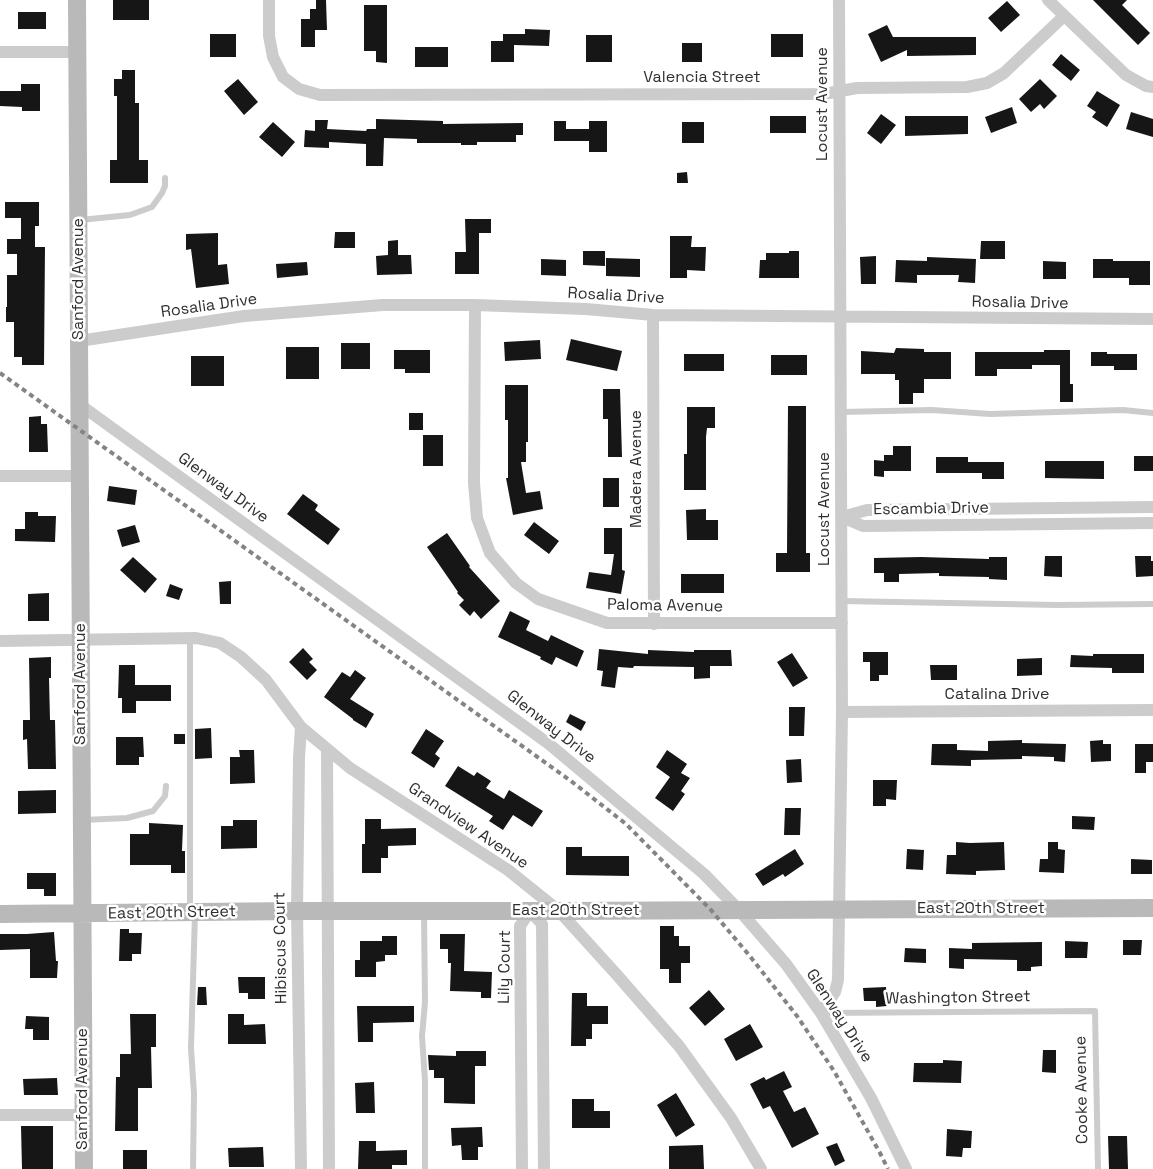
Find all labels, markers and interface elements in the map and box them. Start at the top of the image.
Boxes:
street label: Locust Avenue [813,47,833,161]
street label: Valencia Street [643,68,761,88]
street label: Sanford Avenue [69,218,89,340]
street label: Rosalia Drive [567,284,665,308]
street label: Rosalia Drive [160,290,258,322]
street label: Rosalia Drive [971,293,1069,313]
street label: Madera Avenue [627,410,647,528]
street label: Glenway Drive [174,449,272,527]
street label: Locust Avenue [815,452,835,566]
street label: Escambia Drive [873,498,989,520]
street label: Paloma Avenue [607,595,723,617]
street label: Sanford Avenue [71,623,91,745]
street label: Catalina Drive [945,685,1049,705]
street label: Glenway Drive [503,686,599,768]
street label: Grandview Avenue [404,779,532,873]
street label: Hibiscus Court [270,892,292,1004]
street label: East 20th Street [917,899,1045,919]
street label: East 20th Street [512,901,640,921]
street label: East 20th Street [108,902,236,924]
street label: Lily Court [495,930,515,1004]
street label: Glenway Drive [802,966,876,1066]
street label: Washington Street [885,987,1031,1009]
street label: Sanford Avenue [73,1028,93,1150]
street label: Cooke Avenue [1071,1036,1093,1144]

